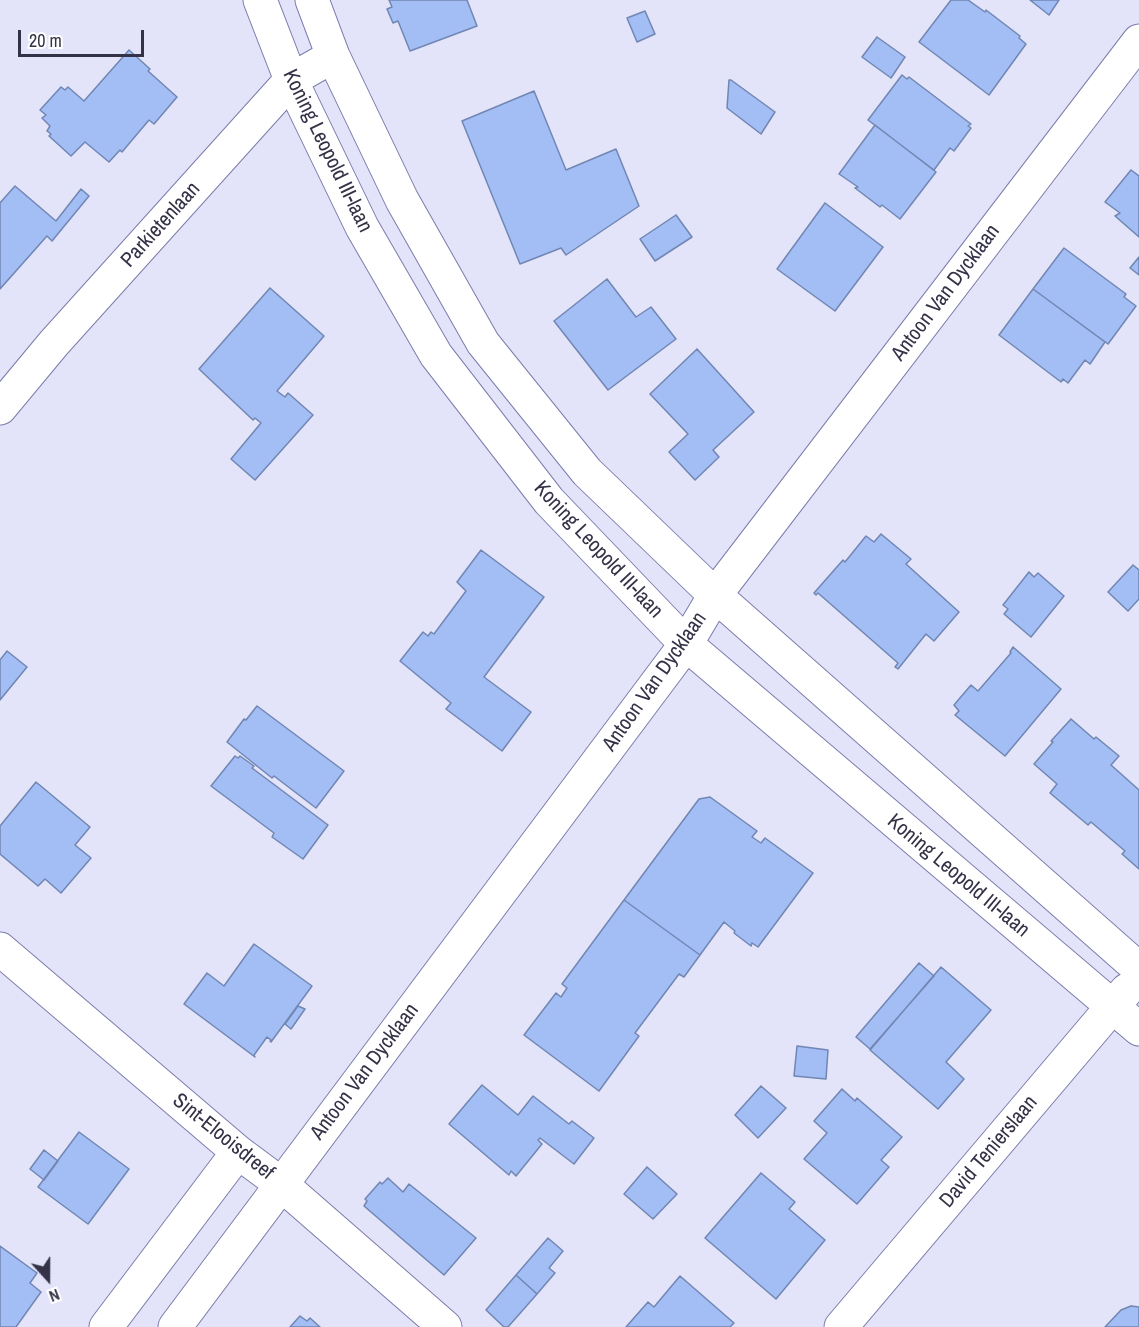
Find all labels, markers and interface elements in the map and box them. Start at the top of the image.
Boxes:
scale bar [21,18,147,56]
text: 20 m [29,28,62,53]
street label: Koning Leopold III-laan [277,65,377,237]
street label: Parkietenlaan [116,177,206,273]
street label: Antoon Van Dycklaan [886,220,1006,366]
street label: Koning Leopold III-laan [528,476,668,624]
street label: Antoon Van Dycklaan [598,607,712,757]
street label: Koning Leopold III-laan [882,809,1034,943]
street label: Antoon Van Dycklaan [305,999,425,1145]
street label: Sint-Elooisdreef [167,1088,279,1186]
street label: David Tenierslaan [935,1091,1043,1213]
north arrow [18,1249,78,1309]
text: N [46,1284,63,1308]

